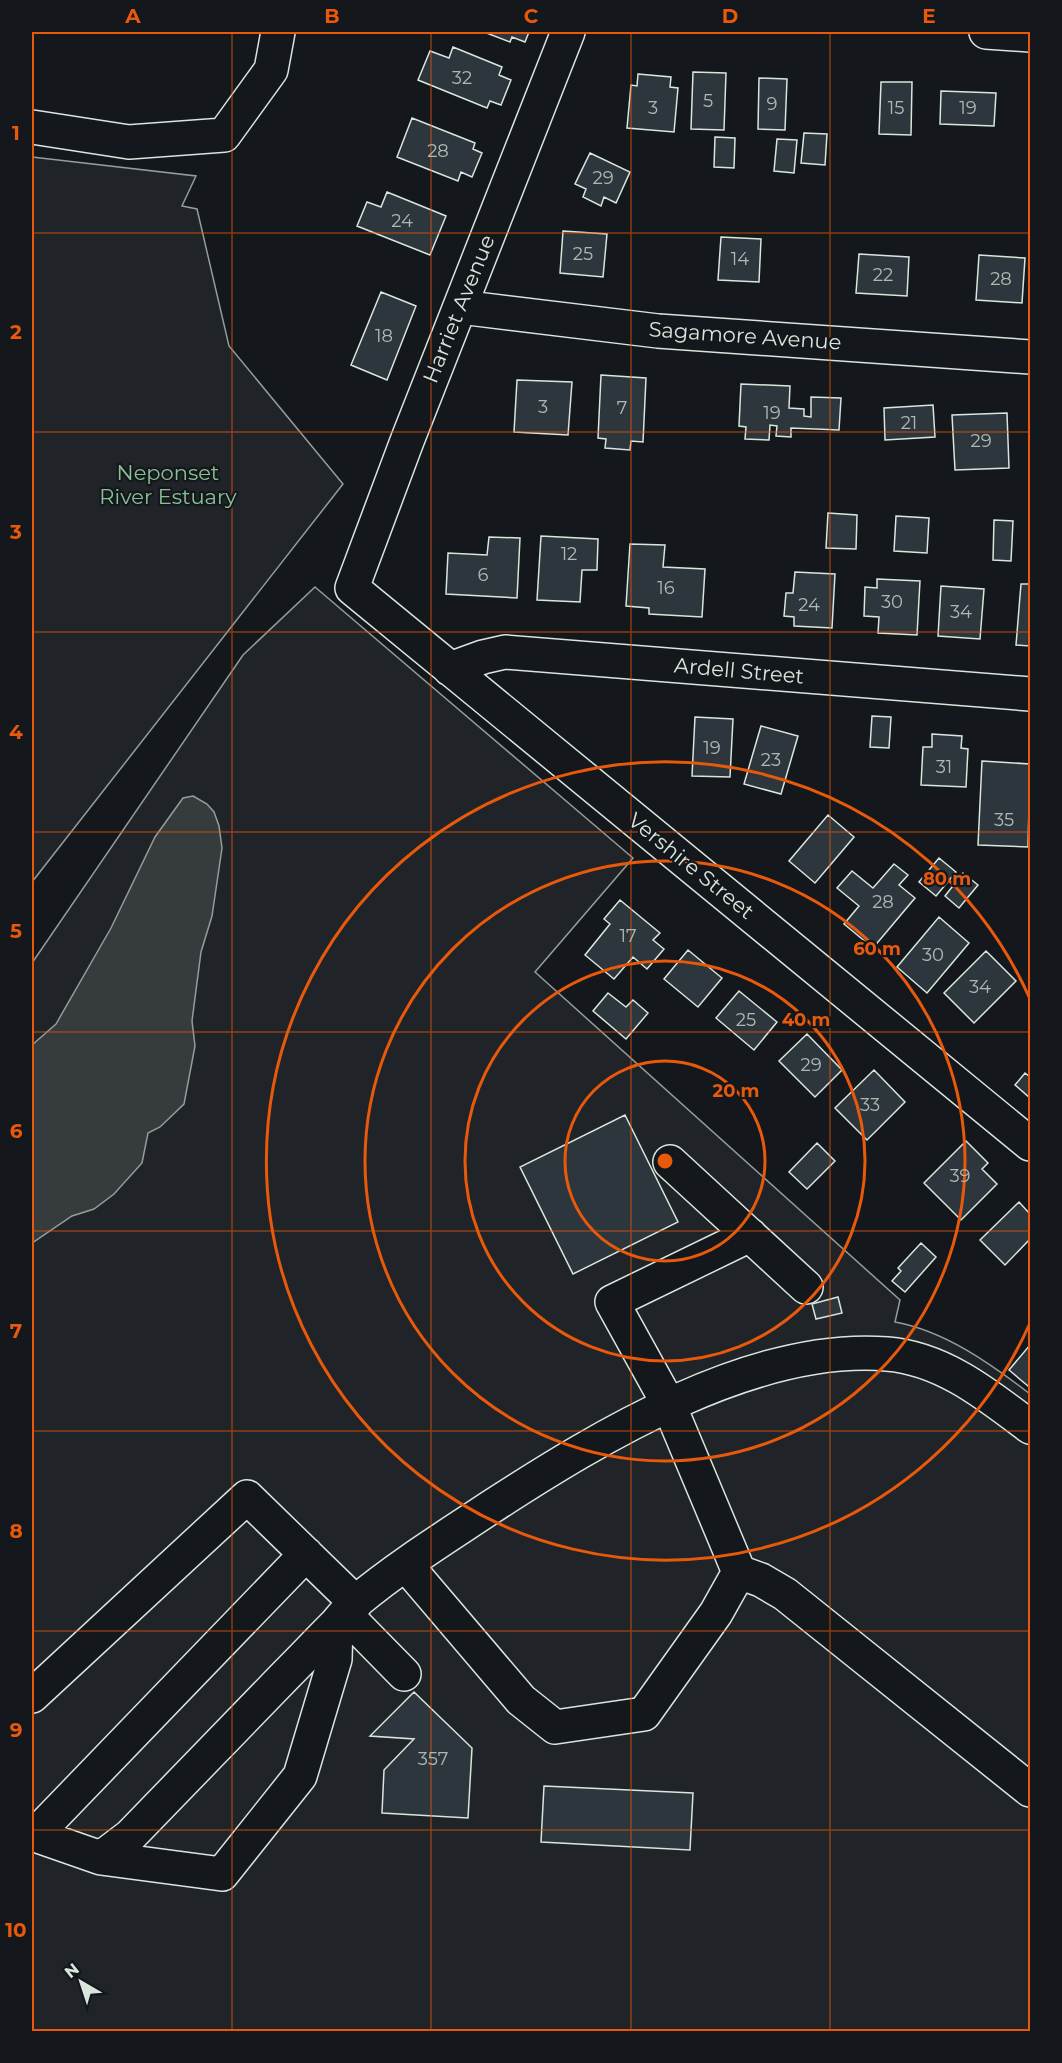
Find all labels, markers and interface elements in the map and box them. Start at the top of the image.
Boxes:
text: A [124,4,141,28]
text: B [324,4,340,28]
text: C [524,4,539,28]
text: D [722,4,738,28]
text: E [922,4,936,28]
house number: 32 [452,67,472,89]
house number: 5 [703,90,713,112]
house number: 9 [767,93,778,115]
house number: 3 [648,97,658,119]
house number: 15 [888,97,904,119]
house number: 19 [959,97,977,119]
text: 1 [12,121,20,145]
house number: 28 [427,140,449,162]
house number: 29 [592,167,614,189]
house number: 24 [391,210,413,232]
street label: Harriet Avenue [417,231,500,387]
house number: 25 [573,243,593,265]
house number: 14 [731,248,749,270]
house number: 22 [873,264,893,286]
house number: 28 [990,268,1012,290]
street label: Sagamore Avenue [648,316,842,355]
text: 2 [10,320,22,344]
house number: 18 [375,325,393,347]
house number: 3 [538,396,548,418]
house number: 7 [617,397,627,419]
house number: 19 [763,402,781,424]
house number: 21 [901,412,917,434]
house number: 29 [970,430,992,452]
park label: Neponset River Estuary [99,460,237,509]
text: 3 [9,520,22,544]
house number: 12 [561,543,577,565]
house number: 6 [478,564,489,586]
house number: 16 [657,577,675,599]
house number: 30 [881,591,903,613]
house number: 24 [798,594,820,616]
house number: 34 [950,601,972,623]
street label: Ardell Street [673,652,805,689]
text: 4 [9,720,23,744]
house number: 19 [703,737,721,759]
house number: 23 [761,749,781,771]
house number: 31 [936,756,952,778]
street label: Vershire Street [623,807,759,924]
house number: 35 [994,809,1014,831]
text: 80 m [923,868,971,890]
house number: 28 [872,891,894,913]
text: 5 [10,919,22,943]
house number: 17 [619,925,637,947]
text: 60 m [853,938,901,960]
house number: 30 [922,944,944,966]
house number: 34 [969,976,991,998]
house number: 25 [736,1009,756,1031]
text: 40 m [782,1009,830,1031]
house number: 29 [800,1054,822,1076]
text: 20 m [713,1080,759,1102]
house number: 33 [860,1094,880,1116]
text: 6 [10,1119,23,1143]
centre of rings [655,1151,675,1171]
house number: 39 [949,1165,971,1187]
text: 7 [10,1319,22,1343]
text: 8 [9,1519,23,1543]
text: 9 [10,1718,22,1742]
house number: 357 [418,1748,448,1770]
text: 10 [5,1918,27,1942]
north arrow [51,1952,111,2012]
text: N [61,1959,83,1982]

